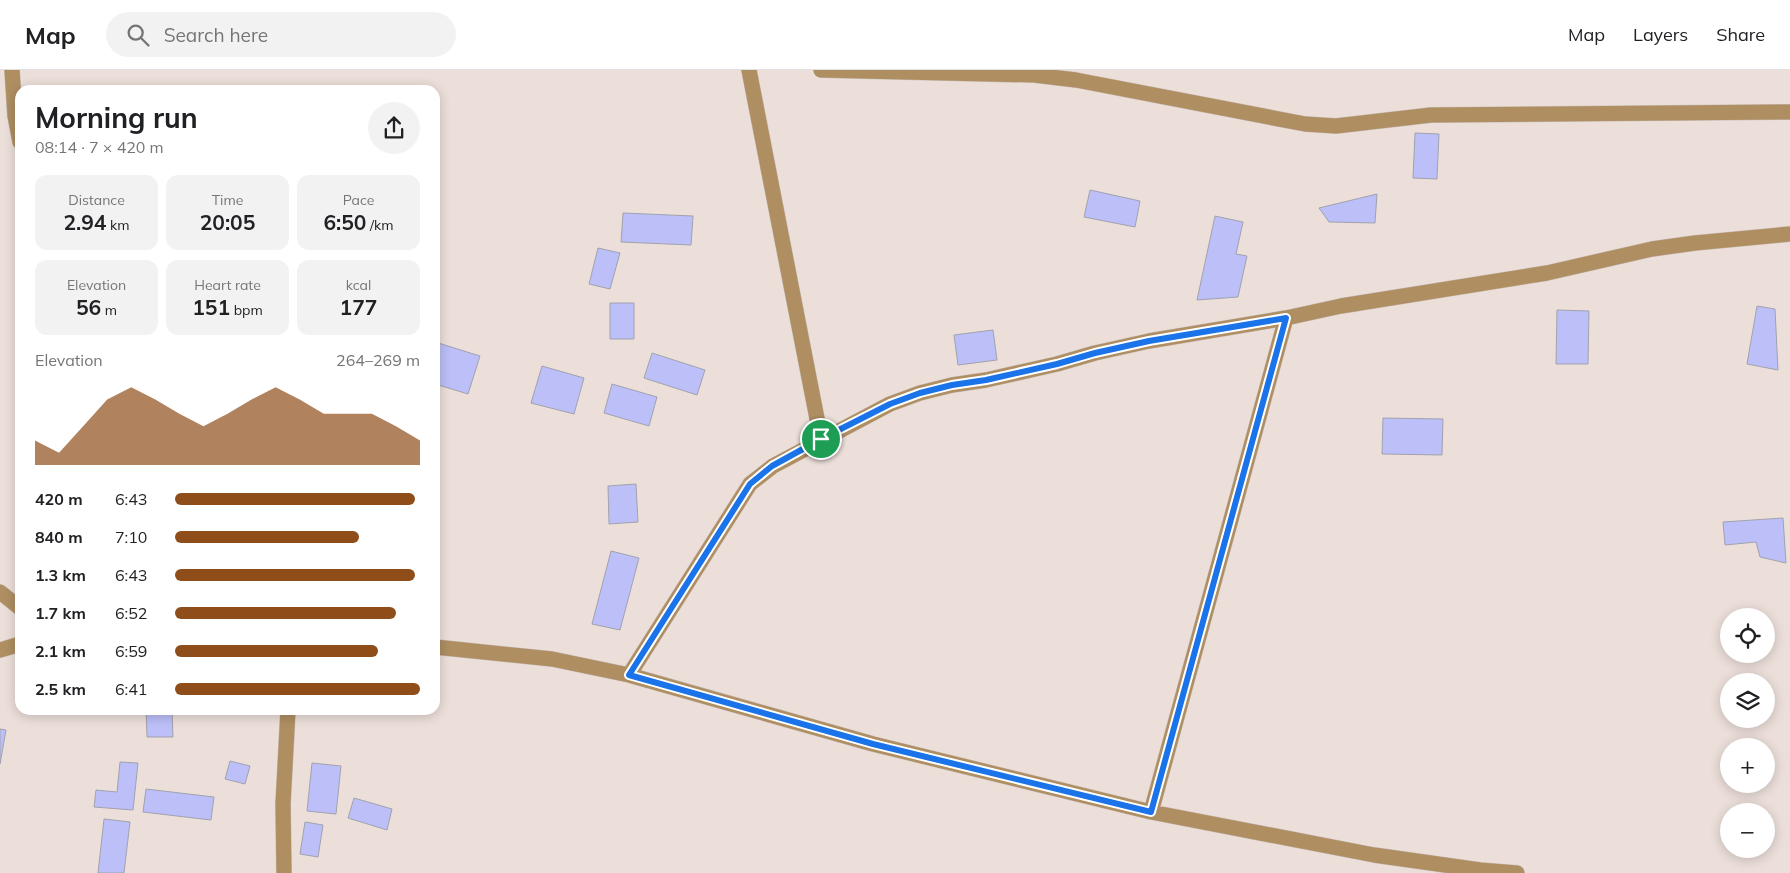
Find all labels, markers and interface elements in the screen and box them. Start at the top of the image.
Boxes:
search box [106,12,456,57]
text: Map [25,20,76,50]
icon: search [124,21,152,49]
text: Search here [164,23,268,47]
text: Map [1568,23,1605,46]
text: Layers [1633,23,1688,46]
text: Share [1716,23,1765,46]
text: Morning run [35,100,198,135]
button: share [368,102,420,154]
text: 08:14 · 7 × 420 m [35,137,164,157]
text: Distance [68,191,125,209]
text: Time [212,191,243,209]
text: Pace [343,191,374,209]
text: 2.94 [63,209,106,235]
text: 20:05 [200,209,255,235]
text: 6:50 [323,209,366,235]
text: km [106,216,130,234]
text: /km [366,216,394,234]
text: Elevation [67,276,126,294]
text: Heart rate [194,276,261,294]
text: kcal [346,276,371,294]
text: 56 [76,294,101,320]
text: 151 [192,294,230,320]
text: 177 [340,294,377,320]
text: m [101,301,117,319]
text: bpm [230,301,263,319]
text: Elevation [35,350,103,370]
text: 264–269 m [336,350,420,370]
pin [800,418,842,460]
icon: arrive [807,425,835,453]
text: 420 m [35,489,83,509]
text: 6:43 [115,489,147,509]
text: 840 m [35,527,83,547]
text: 7:10 [115,527,147,547]
text: 1.3 km [35,565,86,585]
text: 6:43 [115,565,147,585]
text: 1.7 km [35,603,86,623]
text: 6:52 [115,603,147,623]
map controls [1720,608,1775,858]
button: locate [1720,608,1775,663]
text: 2.1 km [35,641,86,661]
text: 6:59 [115,641,147,661]
button: layers [1720,673,1775,728]
text: 2.5 km [35,679,86,699]
text: 6:41 [115,679,147,699]
button: + [1720,738,1775,793]
button: − [1720,803,1775,858]

